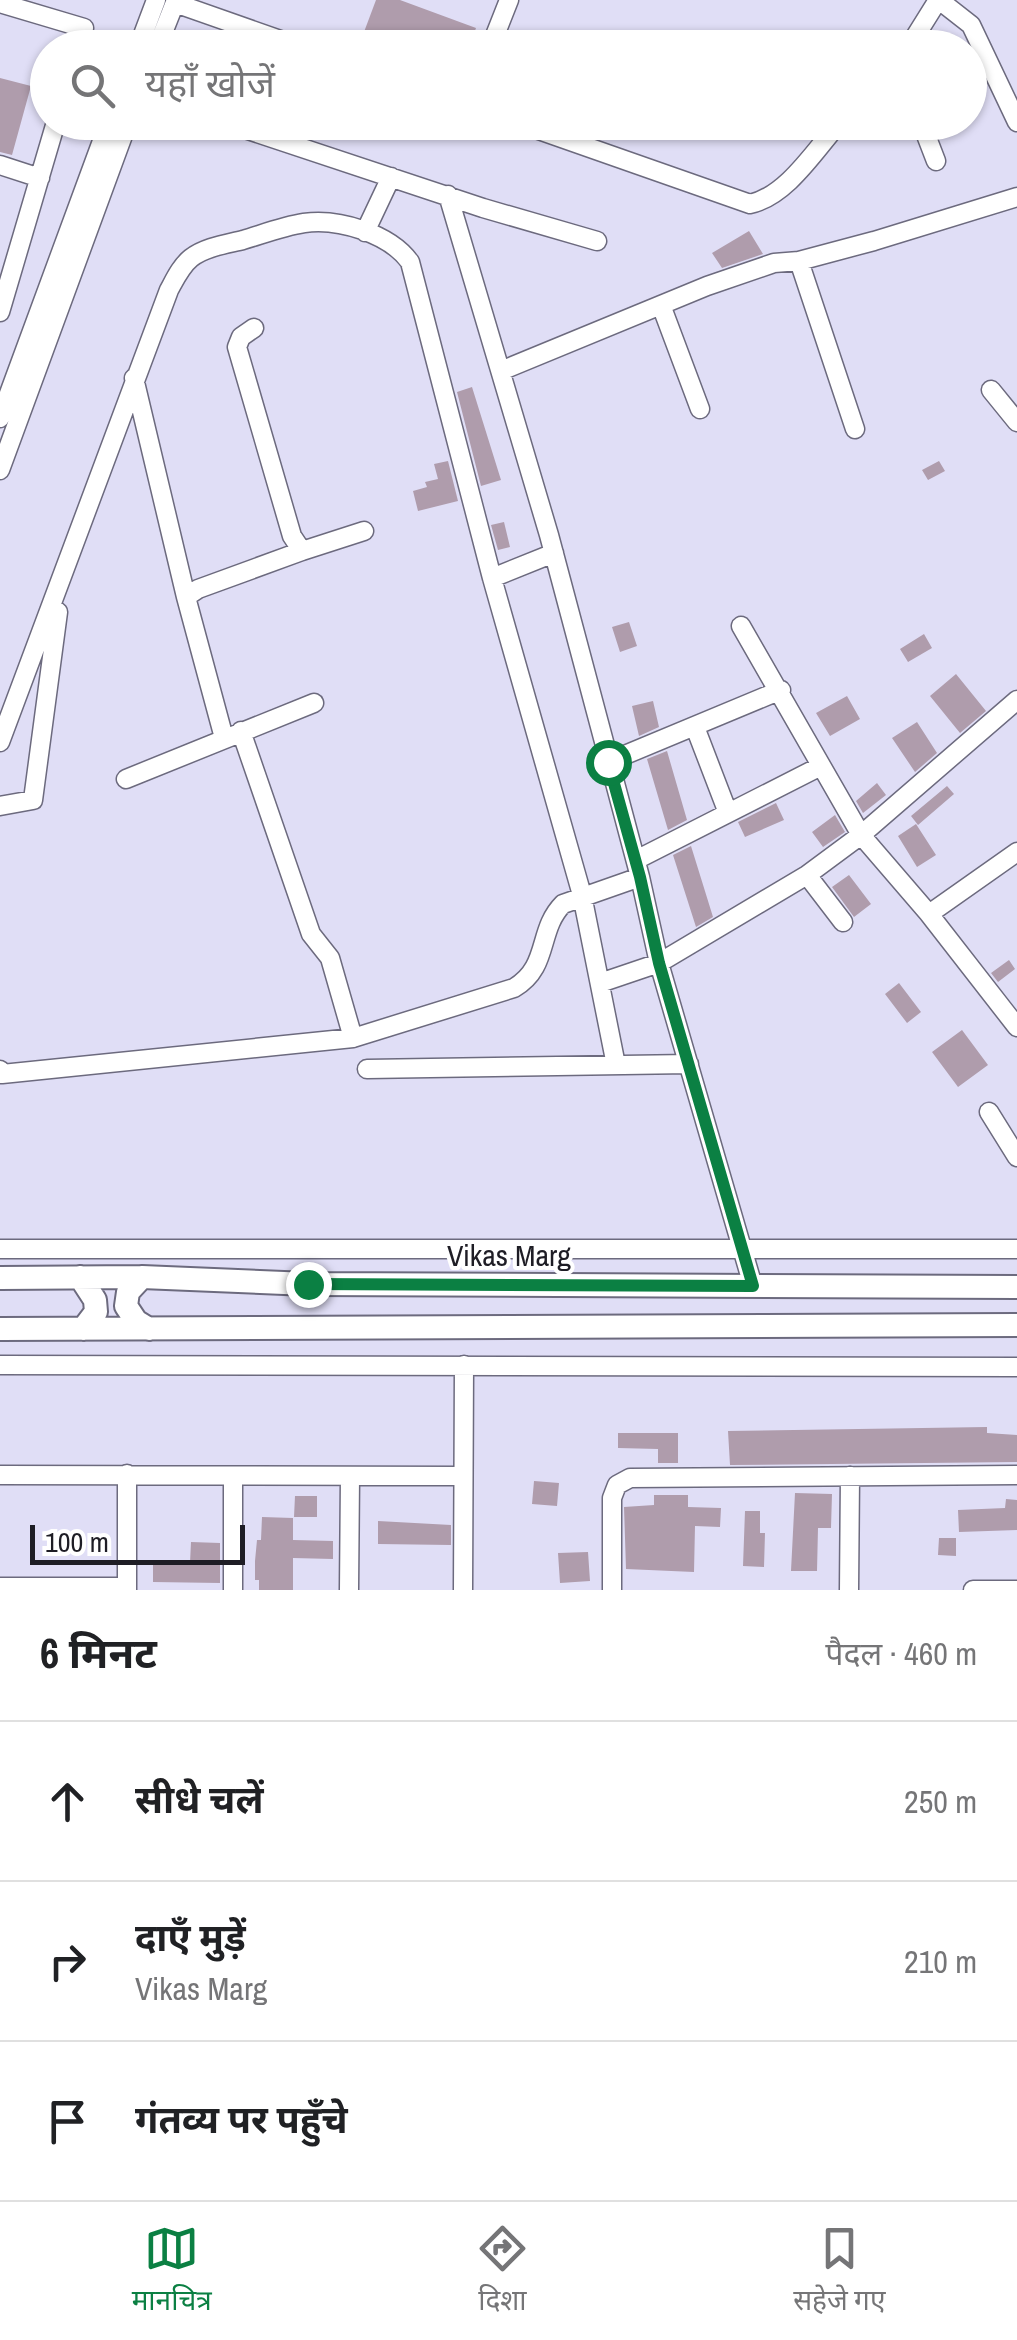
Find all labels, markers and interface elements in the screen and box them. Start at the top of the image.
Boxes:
search box [30,30,987,140]
icon: search [65,58,120,113]
text: यहाँ खोजें [145,58,275,109]
route start [586,740,632,786]
street label: Vikas Marg [447,1235,571,1275]
route end [286,1262,332,1308]
scale bar [30,1520,245,1564]
text: 100 m [45,1523,109,1561]
text: 6 मिनट [40,1625,157,1681]
text: पैदल · 460 m [825,1632,977,1675]
icon: ahead [40,1774,95,1829]
text: सीधे चलें [135,1774,263,1825]
text: 250 m [904,1780,977,1823]
text: दाएँ मुड़ें [135,1912,246,1963]
icon: right [40,1934,95,1989]
text: 210 m [904,1940,977,1983]
text: Vikas Marg [135,1967,267,2010]
icon: arrive [40,2094,95,2149]
text: गंतव्य पर पहुँचे [135,2094,348,2145]
tab: मानचित्र [132,2221,212,2321]
tab: दिशा [475,2221,530,2321]
tab: सहेजे गए [793,2221,885,2321]

